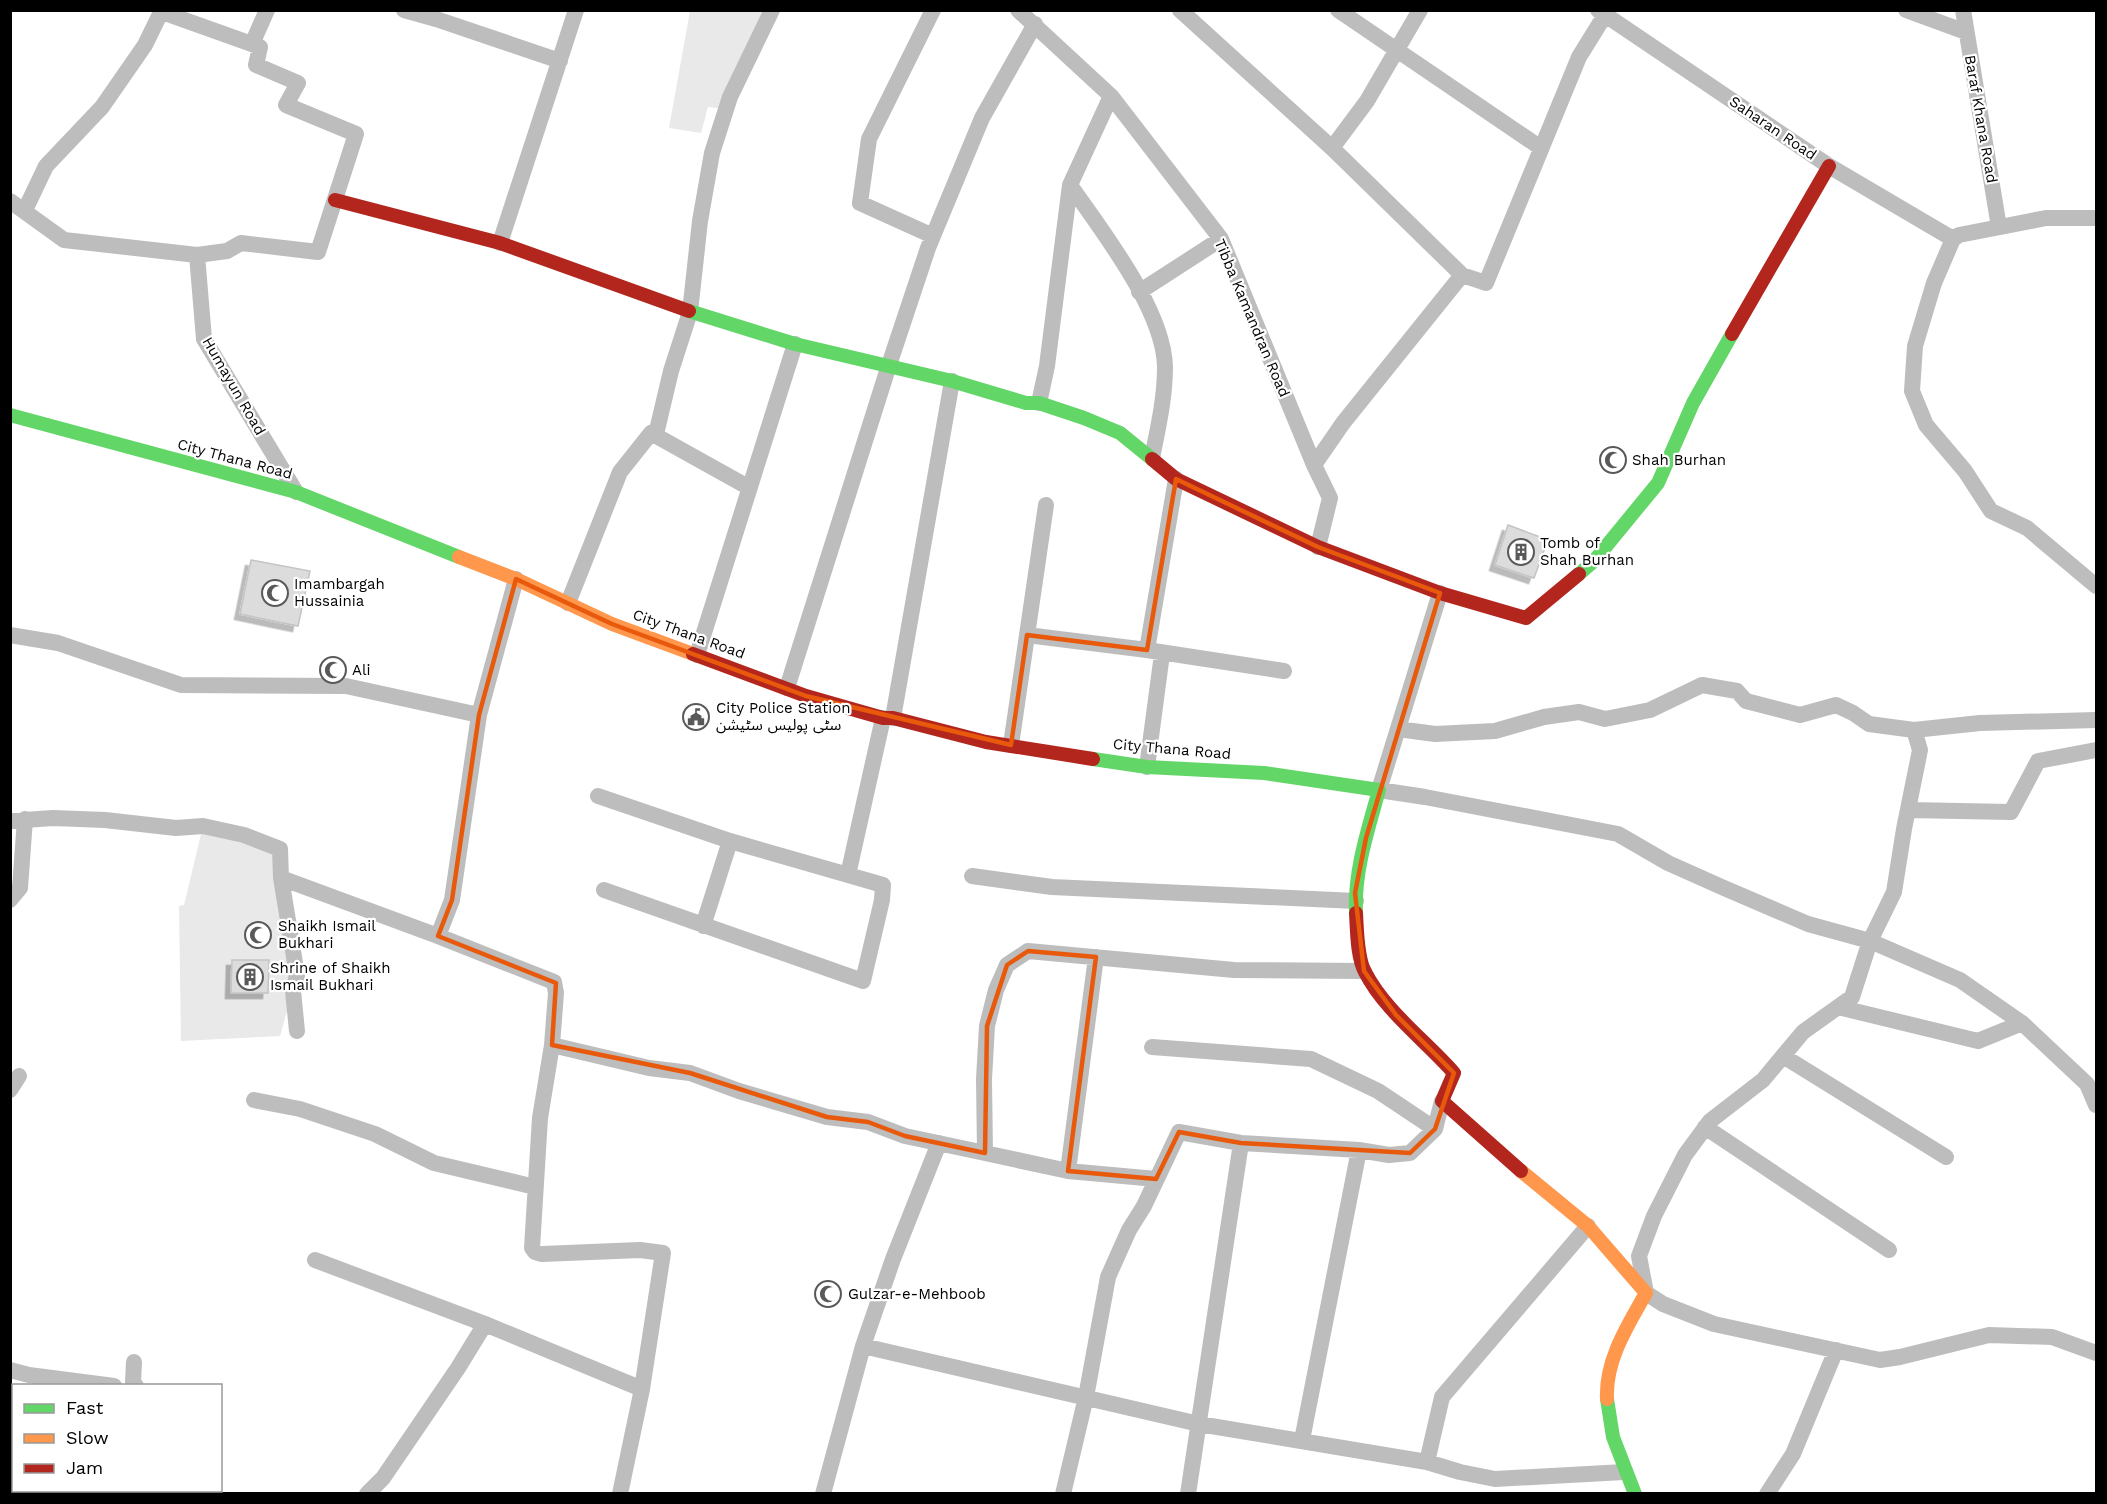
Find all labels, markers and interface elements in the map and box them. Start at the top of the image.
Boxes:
street label: Baraf Khana Road [1961,54,2001,184]
street label: Saharan Road [1726,92,1820,164]
street label: Tibba Kamandran Road [1211,236,1293,400]
street label: Humayun Road [199,334,269,438]
street label: City Thana Road [176,435,294,483]
mosque icon: Shah Burhan [1598,445,1628,475]
place label: Shah Burhan [1632,451,1726,469]
place label: Tomb of Shah Burhan [1540,534,1634,569]
building icon: Tomb of Shah Burhan [1506,537,1536,567]
place label: Imambargah Hussainia [294,575,385,610]
mosque icon: Imambargah Hussainia [260,578,290,608]
street label: City Thana Road [630,605,748,663]
mosque icon: Ali [318,655,348,685]
place label: Ali [352,661,370,679]
place label: City Police Station سٹی پولیس سٹیشن [716,699,850,735]
public building icon: City Police Station سٹی پولیس سٹیشن [681,702,711,732]
street label: City Thana Road [1112,735,1232,763]
place label: Shaikh Ismail Bukhari [278,917,376,952]
mosque icon: Shaikh Ismail Bukhari [243,920,273,950]
place label: Shrine of Shaikh Ismail Bukhari [270,959,391,994]
building icon: Shrine of Shaikh Ismail Bukhari [235,962,265,992]
mosque icon: Gulzar-e-Mehboob [813,1279,843,1309]
place label: Gulzar-e-Mehboob [848,1285,986,1303]
legend [12,1384,222,1492]
text: Fast [66,1397,104,1418]
text: Slow [66,1427,109,1448]
text: Jam [66,1457,103,1478]

